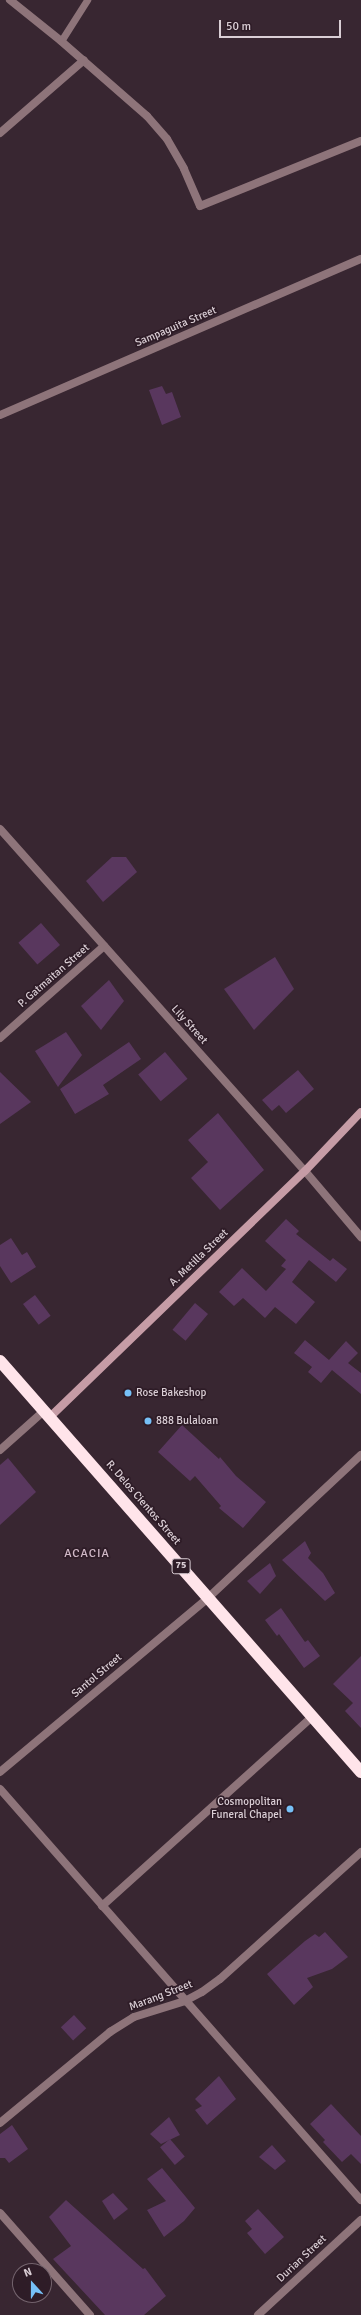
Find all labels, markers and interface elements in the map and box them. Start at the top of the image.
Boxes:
scale bar [221,12,343,38]
text: 50 m [226,19,251,34]
street label: Sampaguita Street [133,304,219,350]
street label: P. Gatmaitan Street [16,941,92,1011]
street label: Lily Street [168,1003,210,1047]
street label: A. Metilla Street [167,1227,231,1289]
place label: Rose Bakeshop [136,1386,206,1400]
marker: Rose Bakeshop [123,1388,133,1398]
place label: 888 Bulaloan [156,1414,218,1428]
marker: 888 Bulaloan [143,1416,153,1426]
street label: R. Delos Cientos Street [103,1458,183,1548]
district label: ACACIA [64,1547,110,1561]
road number: 75 [171,1558,191,1574]
street label: Santol Street [69,1651,125,1701]
place label: Cosmopolitan Funeral Chapel [211,1796,282,1822]
marker: Cosmopolitan Funeral Chapel [285,1804,295,1814]
street label: Marang Street [127,1978,195,2014]
street label: Durian Street [274,2233,330,2285]
north arrow [12,2263,52,2303]
text: N [22,2265,34,2280]

